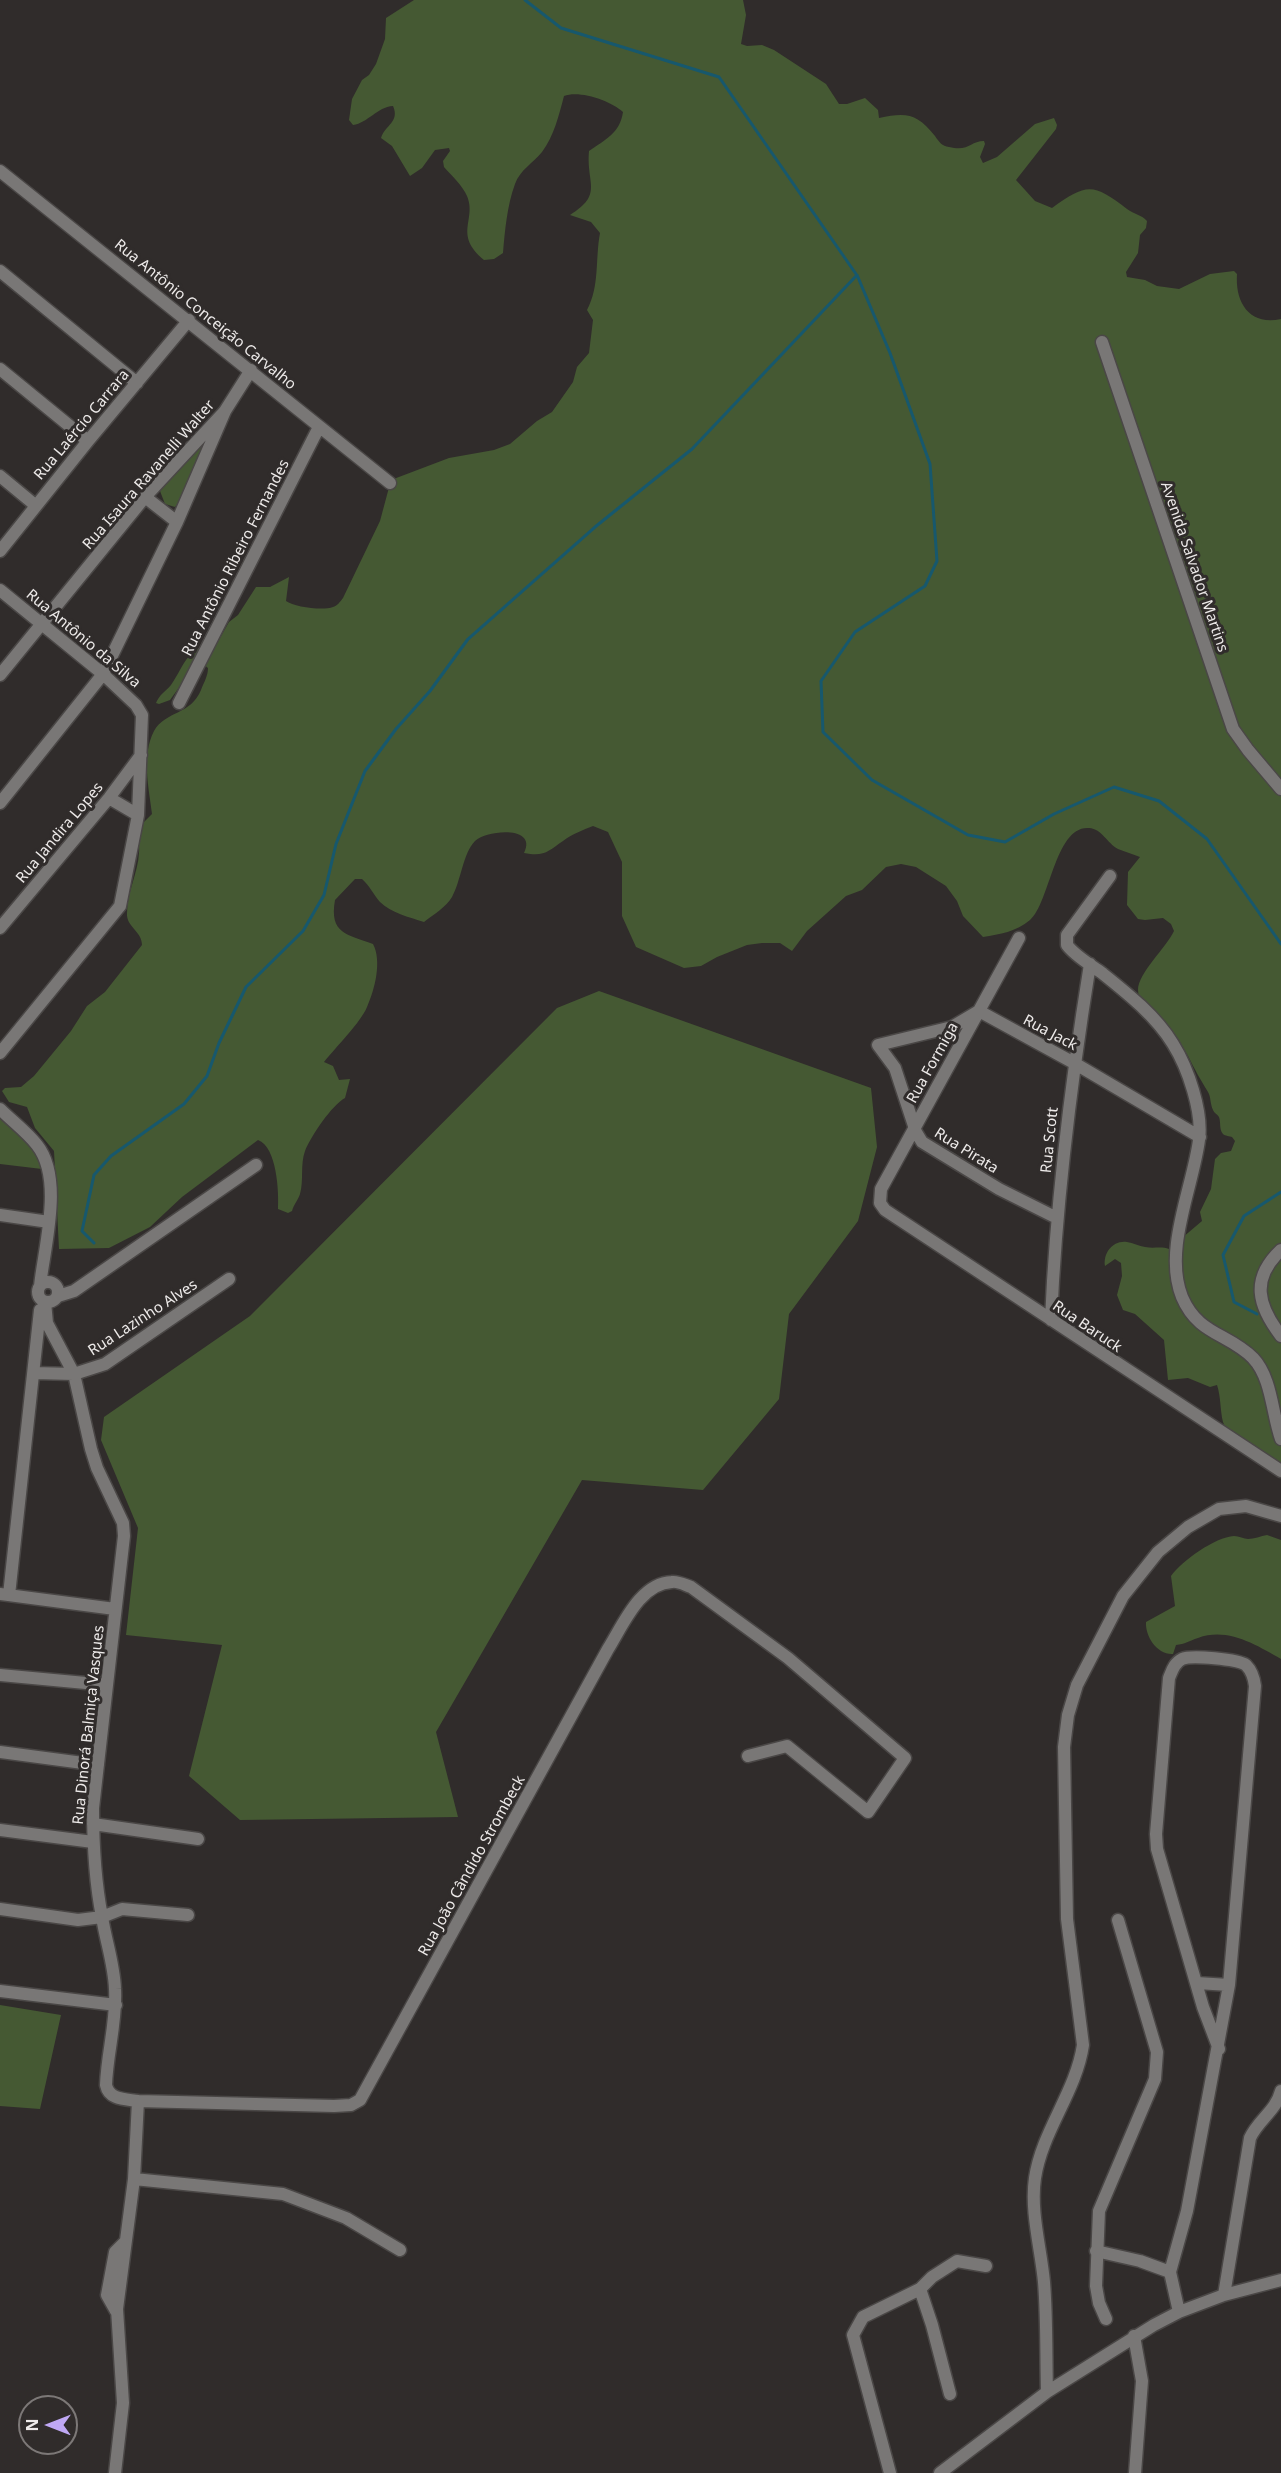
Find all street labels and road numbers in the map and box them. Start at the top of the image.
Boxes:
street label: Rua Antônio Conceição Carvalho [110,236,300,394]
street label: Rua Laércio Carrara [31,366,133,484]
street label: Rua Isaura Ravanelli Walter [79,397,219,553]
street label: Rua Antônio Ribeiro Fernandes [178,457,294,659]
street label: Avenida Salvador Martins [1156,479,1232,655]
street label: Rua Antônio da Silva [22,586,144,692]
street label: Rua Jandira Lopes [13,779,107,887]
street label: Rua Jack [1020,1011,1080,1055]
street label: Rua Formiga [903,1019,963,1107]
street label: Rua Scott [1038,1106,1062,1174]
street label: Rua Pirata [931,1124,1001,1178]
street label: Rua Lazinho Alves [85,1276,201,1360]
street label: Rua Baruck [1049,1297,1125,1357]
street label: Rua Dinorá Balmiça Vasques [70,1625,108,1825]
street label: Rua João Cândido Strombeck [415,1773,529,1959]

